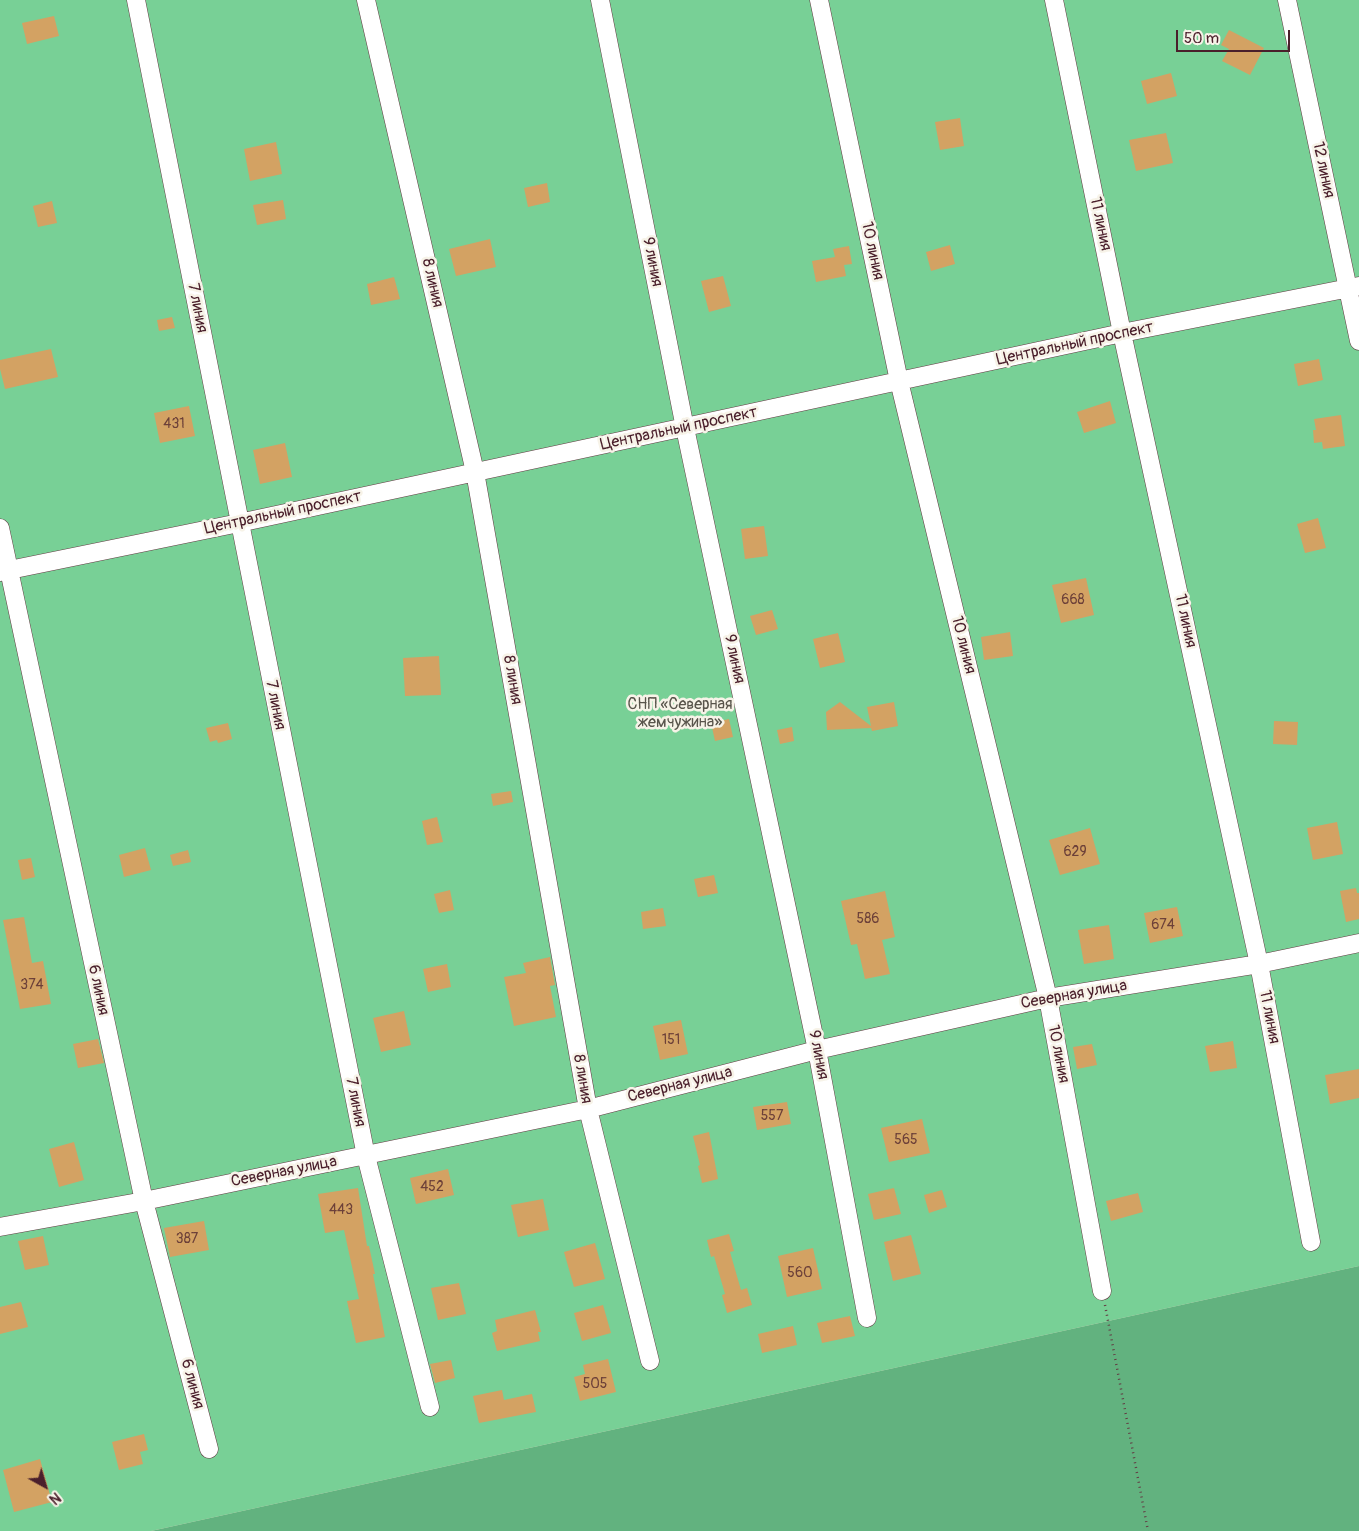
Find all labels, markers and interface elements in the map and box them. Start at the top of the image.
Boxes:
scale bar [1179,20,1293,52]
text: 50 m [1184,29,1219,48]
street label: 12 линия [1308,140,1338,200]
street label: 11 линия [1085,196,1115,252]
street label: 10 линия [856,220,888,282]
street label: 9 линия [638,236,666,288]
street label: 8 линия [417,257,447,309]
street label: 7 линия [183,282,211,334]
street label: Центральный проспект [995,318,1155,370]
street label: Центральный проспект [599,403,759,455]
house number: 431 [163,416,185,432]
street label: Центральный проспект [203,487,363,539]
house number: 668 [1061,592,1085,608]
street label: 11 линия [1170,593,1200,649]
street label: 10 линия [947,614,979,676]
street label: 9 линия [719,633,749,685]
street label: 8 линия [498,654,526,706]
street label: 7 линия [261,679,289,731]
park label: СНП «Северная жемчужина» [627,695,733,733]
house number: 629 [1063,844,1087,860]
house number: 586 [857,911,879,927]
house number: 674 [1151,917,1175,933]
street label: 6 линия [83,963,113,1017]
street label: Северная улица [1019,976,1129,1014]
house number: 374 [20,977,44,993]
street label: 11 линия [1254,989,1284,1045]
street label: 10 линия [1043,1023,1073,1085]
street label: 9 линия [804,1029,832,1081]
house number: 151 [662,1032,680,1048]
street label: 8 линия [568,1053,596,1105]
street label: Северная улица [626,1063,734,1107]
street label: 7 линия [341,1076,369,1128]
house number: 557 [761,1108,783,1124]
house number: 565 [894,1132,918,1148]
street label: Северная улица [229,1152,339,1192]
house number: 452 [420,1179,444,1195]
house number: 443 [329,1202,353,1218]
house number: 387 [176,1231,198,1247]
house number: 560 [787,1265,813,1281]
street label: 6 линия [176,1357,208,1411]
house number: 505 [583,1376,607,1392]
north arrow [20,1461,70,1511]
text: N [46,1488,64,1508]

